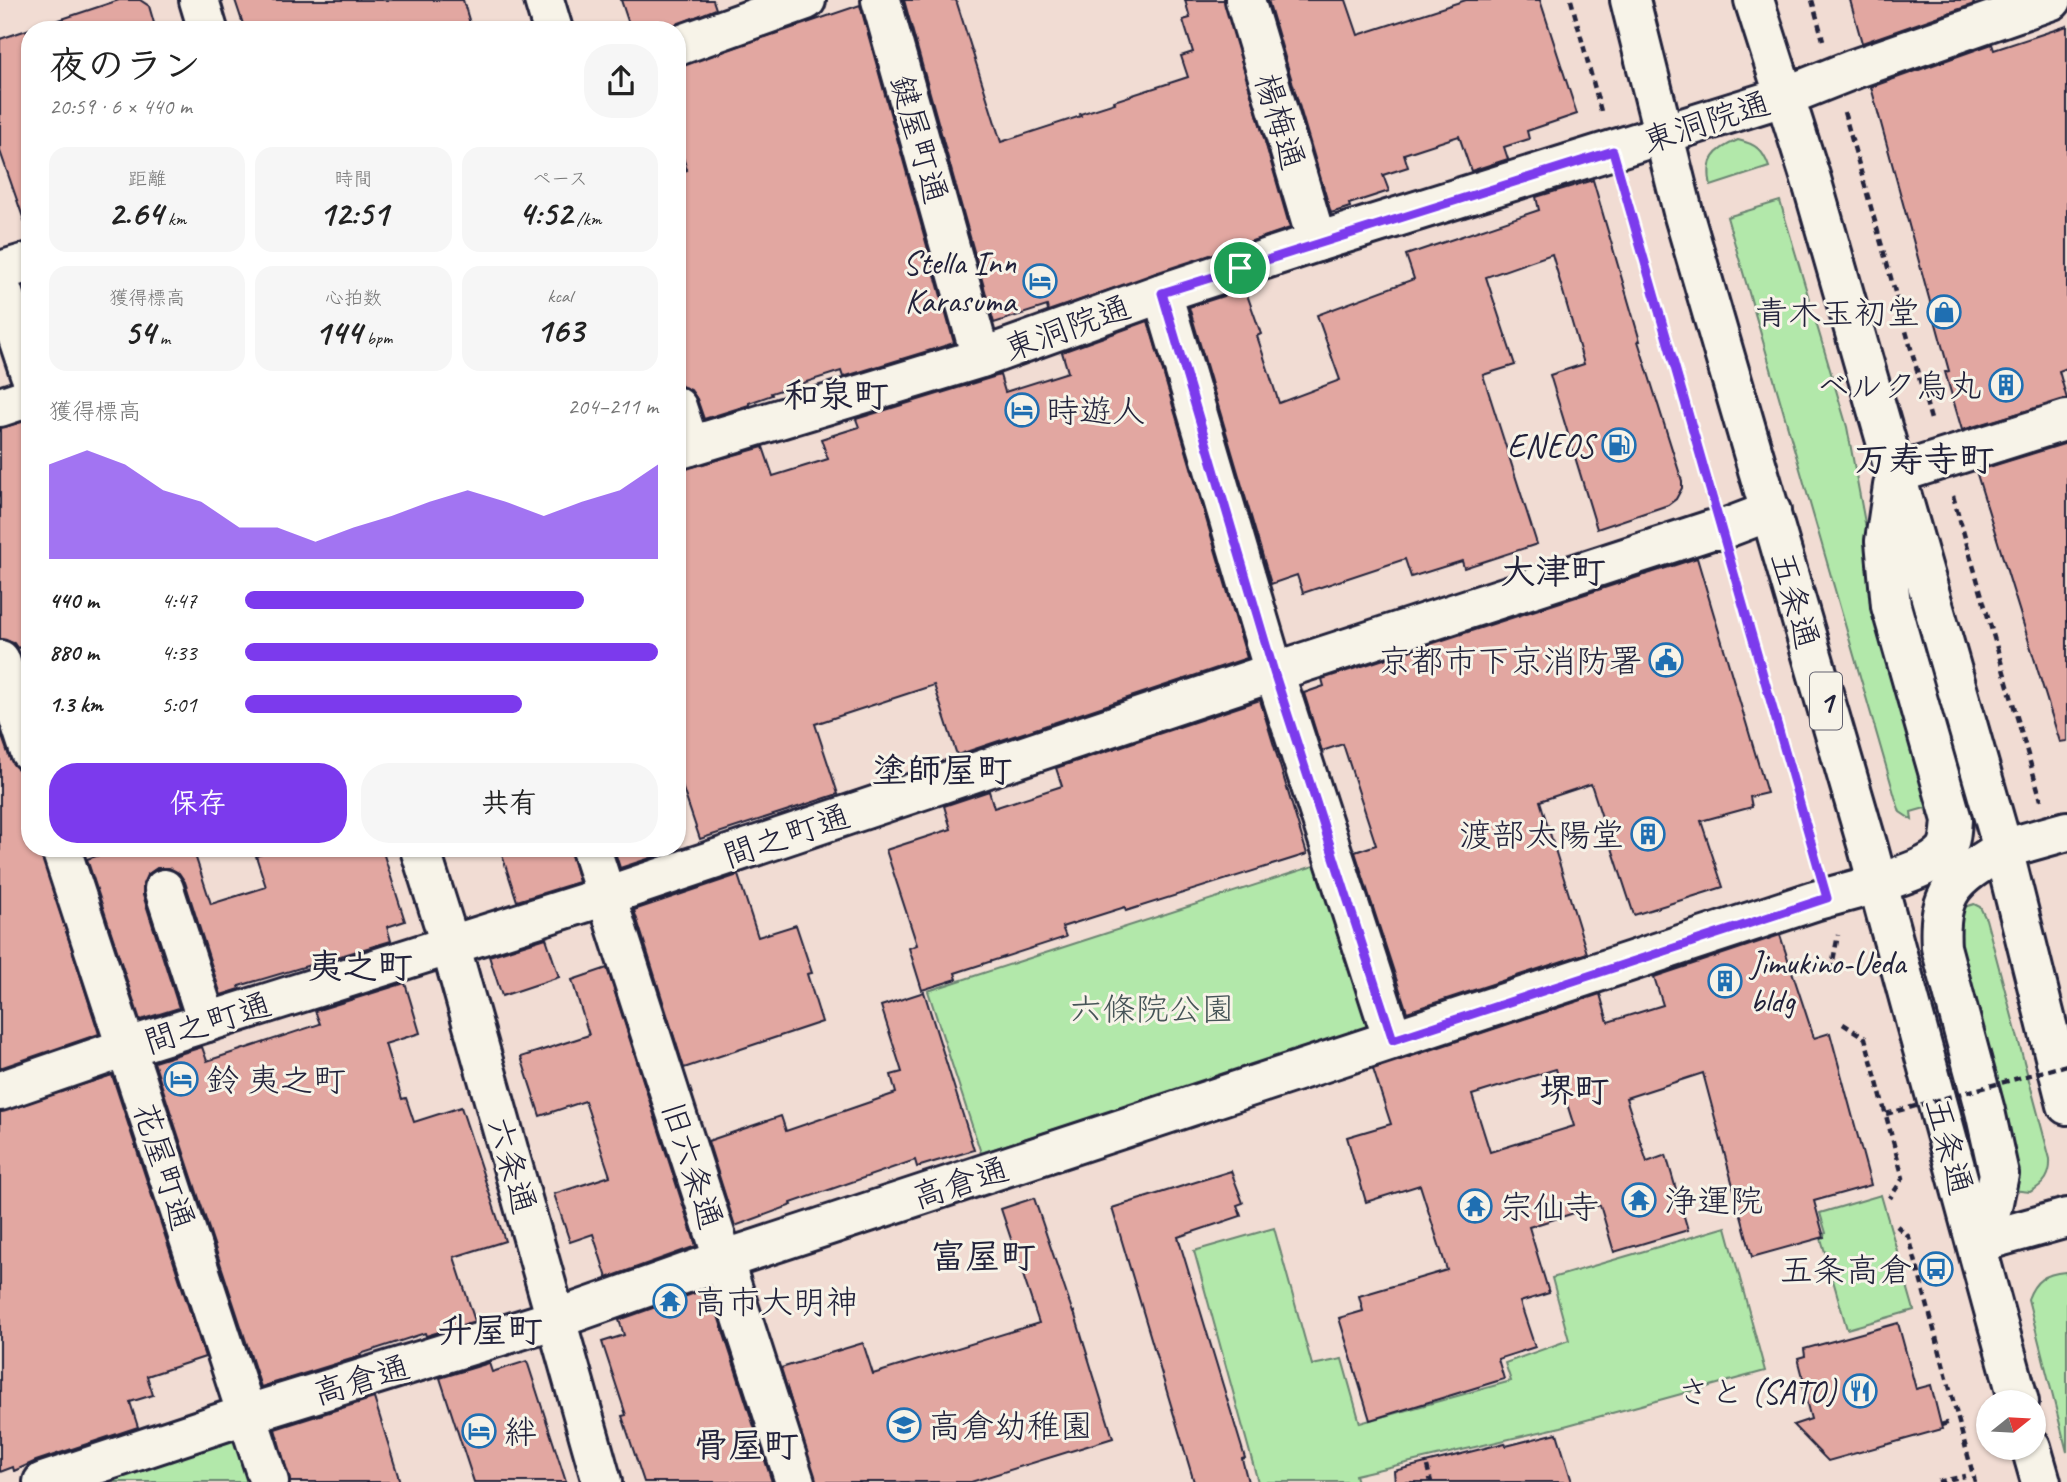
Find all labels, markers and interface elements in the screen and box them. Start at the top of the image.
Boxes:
text: 夜のラン [49,42,201,89]
button: share [584,44,658,118]
street label: 楊梅通 [1245,68,1315,175]
street label: 鍵屋町通 [881,70,957,209]
street label: 東洞院通 [1637,82,1776,162]
text: 20:59 · 6 × 440 m [49,92,192,121]
text: 距離 [128,167,166,191]
text: 時間 [334,167,373,191]
text: ペース [532,167,588,191]
text: 2.64 [108,191,163,236]
text: 12:51 [319,191,388,236]
text: 4:52 [518,191,572,236]
text: km [163,207,186,231]
text: /km [572,207,601,231]
pin [1210,238,1270,298]
place label: Stella Inn Karasuma [903,242,1019,322]
icon: arrive [1221,249,1259,287]
hotel icon: Stella Inn Karasuma [1021,262,1059,300]
text: kcal [547,284,572,308]
text: 獲得標高 [109,286,185,310]
text: 心拍数 [325,286,382,310]
street label: 東洞院通 [998,286,1137,370]
place label: 青木玉初堂 [1755,292,1920,334]
shop icon: 青木玉初堂 [1925,293,1963,331]
text: 163 [536,308,584,353]
text: 54 [124,310,155,355]
text: 144 [315,310,362,355]
text: m [155,326,170,350]
text: bpm [362,326,392,350]
place label: ベルク烏丸 [1817,365,1982,407]
building icon: ベルク烏丸 [1987,366,2025,404]
district label: 和泉町 [783,373,889,418]
place label: 時遊人 [1046,390,1145,432]
hotel icon: 時遊人 [1003,391,1041,429]
text: 204–211 m [567,392,658,421]
text: 獲得標高 [49,397,141,426]
place label: ENEOS [1507,425,1598,467]
fuel station icon: ENEOS [1600,426,1638,464]
district label: 万寿寺町 [1854,437,1994,482]
street label: 五条通 [1761,547,1829,654]
district label: 大津町 [1500,549,1606,594]
text: 440 m [49,586,99,615]
text: 4:47 [161,586,197,615]
text: 880 m [49,638,99,667]
text: 4:33 [161,638,197,667]
place label: 京都市下京消防署 [1378,640,1642,682]
public building icon: 京都市下京消防署 [1647,641,1685,679]
road number: 1 [1810,672,1842,730]
text: 1.3 km [49,690,103,719]
text: 5:01 [161,690,197,719]
district label: 塗師屋町 [872,748,1012,793]
button: 保存 [49,763,347,843]
button: 共有 [361,763,658,843]
street label: 間之町通 [717,795,856,877]
place label: 渡部太陽堂 [1459,814,1624,856]
building icon: 渡部太陽堂 [1629,815,1667,853]
place label: Jimukino-Ueda bldg [1748,942,1907,1022]
district label: 夷之町 [307,944,413,989]
building icon: Jimukino-Ueda bldg [1706,962,1744,1000]
street label: 間之町通 [138,983,277,1063]
park label: 六條院公園 [1070,988,1235,1030]
place label: 鈴 夷之町 [206,1059,346,1101]
hotel icon: 鈴 夷之町 [162,1060,200,1098]
district label: 堺町 [1539,1068,1609,1113]
street label: 五条通 [1916,1093,1982,1200]
street label: 旧六条通 [652,1096,732,1235]
street label: 花屋町通 [124,1097,204,1236]
street label: 六条通 [478,1112,546,1219]
street label: 高倉通 [907,1148,1014,1218]
place label: 浄運院 [1664,1180,1763,1222]
temple icon: 浄運院 [1620,1181,1658,1219]
place label: 宗仙寺 [1500,1186,1599,1228]
temple icon: 宗仙寺 [1456,1187,1494,1225]
district label: 富屋町 [930,1234,1036,1279]
place label: 五条高倉 [1780,1249,1912,1291]
bus stop icon: 五条高倉 [1917,1250,1955,1288]
place label: 高市大明神 [694,1281,859,1323]
temple icon: 高市大明神 [651,1282,689,1320]
district label: 升屋町 [437,1308,543,1353]
street label: 高倉通 [308,1345,415,1415]
place label: さと (SATO) [1677,1371,1838,1413]
restaurant icon: さと (SATO) [1841,1372,1879,1410]
north arrow [1976,1390,2046,1460]
map controls [1976,1390,2046,1460]
place label: 高倉幼稚園 [928,1405,1093,1447]
school or university icon: 高倉幼稚園 [885,1406,923,1444]
place label: 絆 [504,1411,537,1453]
hotel icon: 絆 [460,1412,498,1450]
district label: 骨屋町 [693,1423,799,1468]

